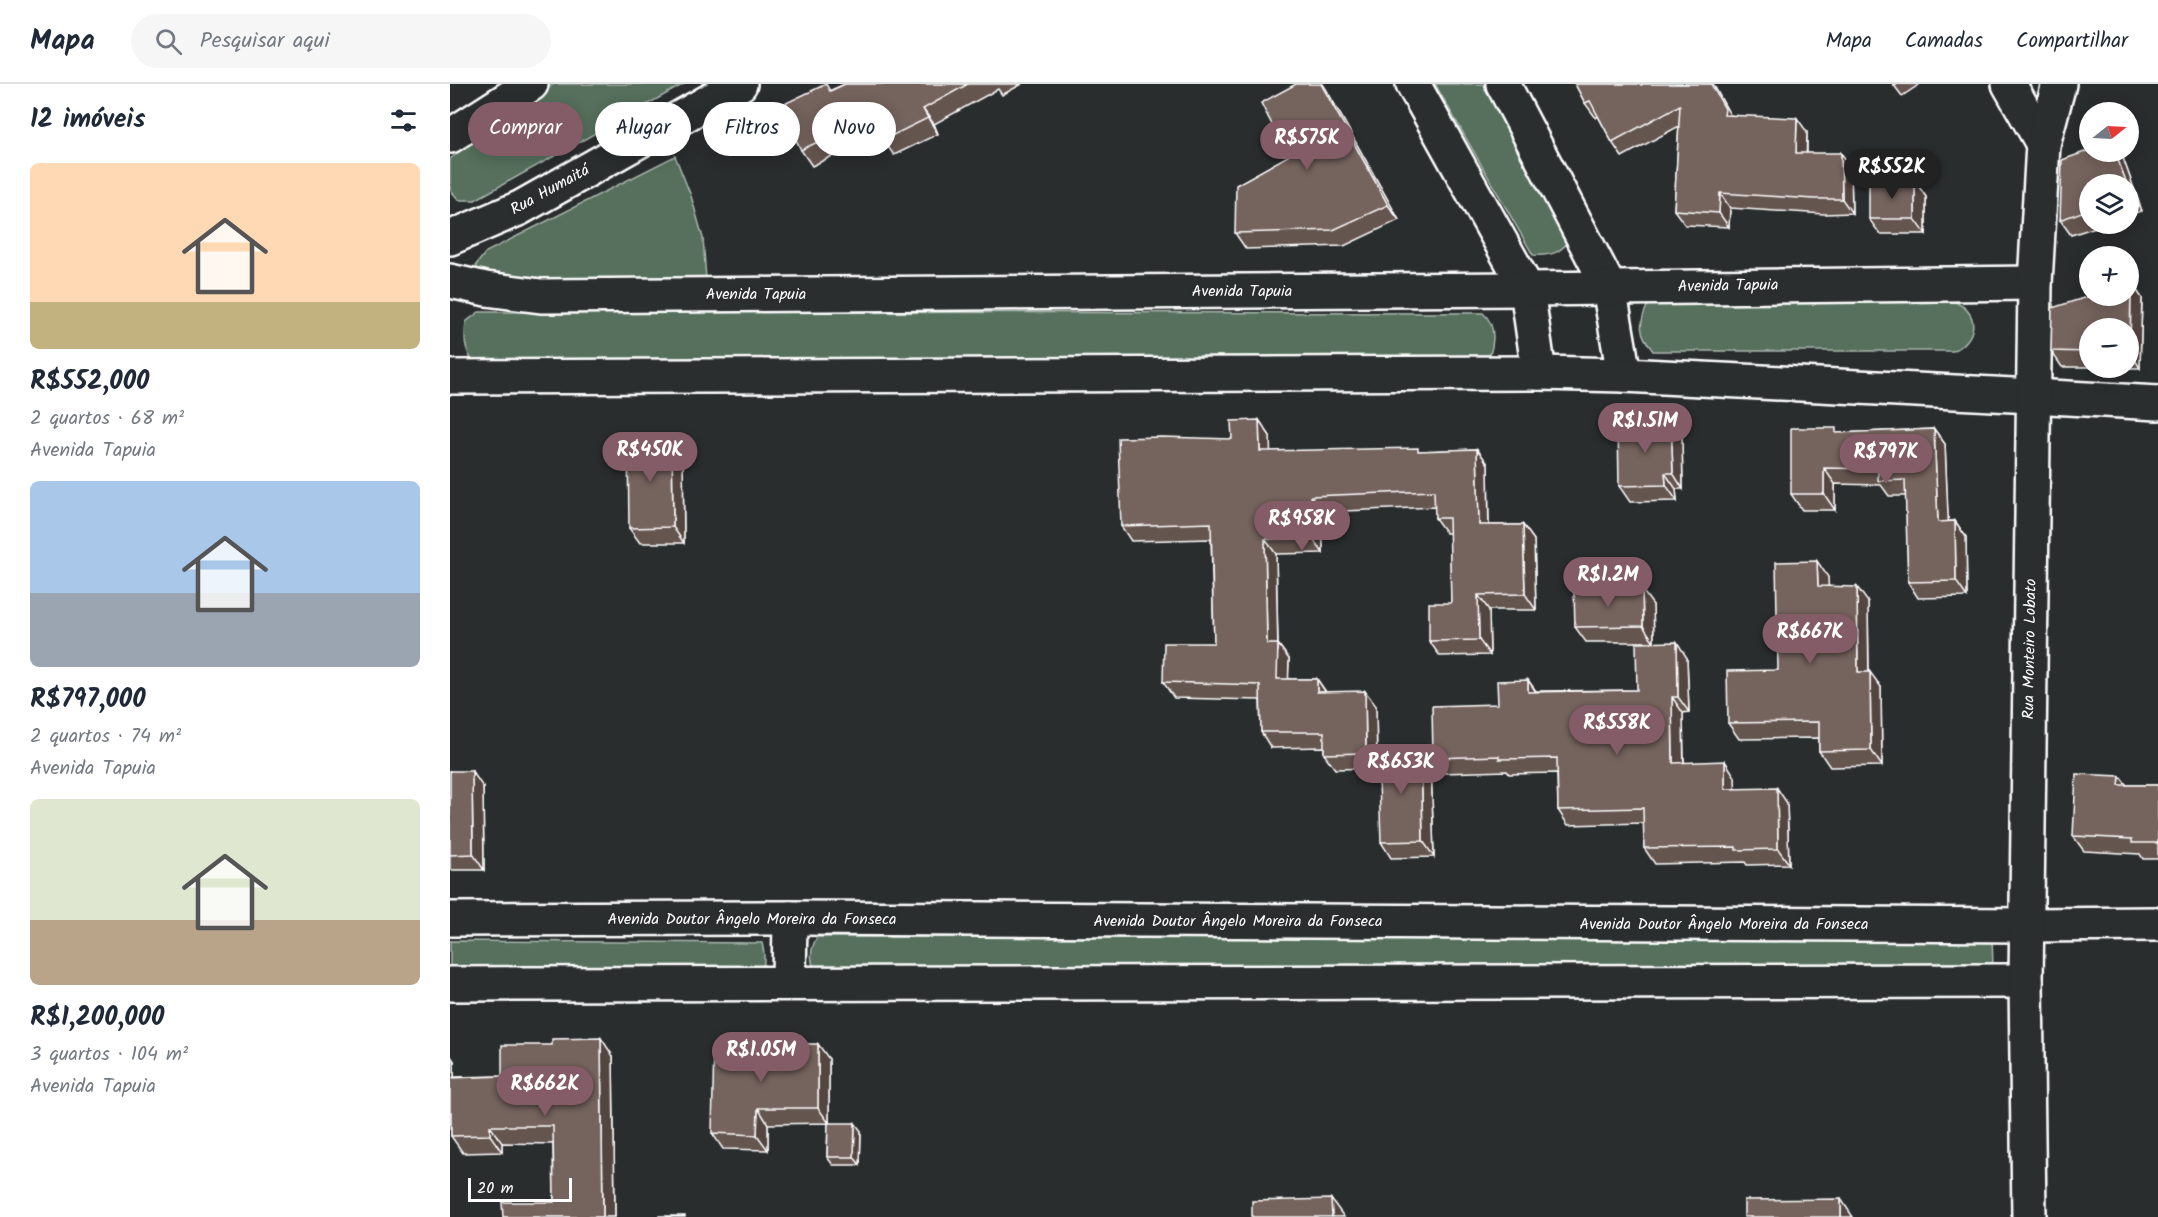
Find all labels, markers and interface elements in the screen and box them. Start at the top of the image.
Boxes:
search box [131,14,551,68]
text: Mapa [30,19,95,64]
text: Pesquisar aqui [200,24,330,59]
icon: search [152,25,185,58]
text: Mapa [1825,25,1872,58]
text: Camadas [1905,25,1983,58]
text: Compartilhar [2016,25,2128,58]
text: 12 imóveis [30,99,145,141]
chip: Comprar [468,102,583,156]
chip: Alugar [595,102,691,156]
chip: Filtros [703,102,800,156]
chip: Novo [812,102,896,156]
north arrow [2079,102,2139,162]
map controls [2079,102,2139,378]
icon: filters [387,104,420,137]
pin: R$575K [1258,120,1356,171]
text: R$575K [1274,123,1340,155]
pin: R$552K [1843,149,1941,200]
text: R$552K [1858,152,1926,184]
street label: Rua Humaitá [506,157,595,222]
button: layers [2079,174,2139,234]
icon: home [171,202,279,310]
button: + [2079,246,2139,306]
street label: Avenida Tapuia [1677,273,1779,299]
street label: Avenida Tapuia [1192,279,1292,304]
street label: Avenida Tapuia [706,282,806,307]
button: − [2079,318,2139,378]
text: R$552,000 [30,361,149,403]
text: 2 quartos · 68 m² [30,403,184,435]
pin: R$1.51M [1590,403,1700,454]
text: R$1.51M [1612,406,1678,438]
pin: R$450K [601,432,699,483]
pin: R$797K [1837,434,1935,485]
text: Avenida Tapuia [30,435,156,467]
text: R$450K [616,435,684,467]
text: R$797K [1854,437,1918,469]
pin: R$958K [1253,501,1351,552]
text: R$958K [1268,504,1336,536]
icon: home [171,520,279,628]
pin: R$1.2M [1559,557,1657,608]
text: R$1.2M [1577,560,1639,592]
street label: Rua Monteiro Lobato [2016,578,2044,720]
pin: R$667K [1761,614,1859,665]
text: R$667K [1776,617,1844,649]
text: R$797,000 [30,679,146,721]
pin: R$558K [1568,705,1666,756]
text: R$558K [1583,708,1651,740]
text: 2 quartos · 74 m² [30,721,181,753]
pin: R$653K [1352,744,1450,795]
text: R$653K [1367,747,1435,779]
text: Avenida Tapuia [30,753,156,785]
icon: home [171,838,279,946]
street label: Avenida Doutor Ângelo Moreira da Fonseca [607,907,897,932]
street label: Avenida Doutor Ângelo Moreira da Fonseca [1093,909,1383,934]
street label: Avenida Doutor Ângelo Moreira da Fonseca [1579,912,1869,937]
text: R$1,200,000 [30,997,164,1039]
pin: R$1.05M [706,1032,816,1083]
text: R$1.05M [726,1035,796,1067]
text: 3 quartos · 104 m² [30,1039,188,1071]
pin: R$662K [496,1066,594,1117]
text: R$662K [510,1069,580,1101]
text: Avenida Tapuia [30,1071,156,1103]
scale bar [468,1175,572,1202]
text: 20 m [477,1176,513,1201]

